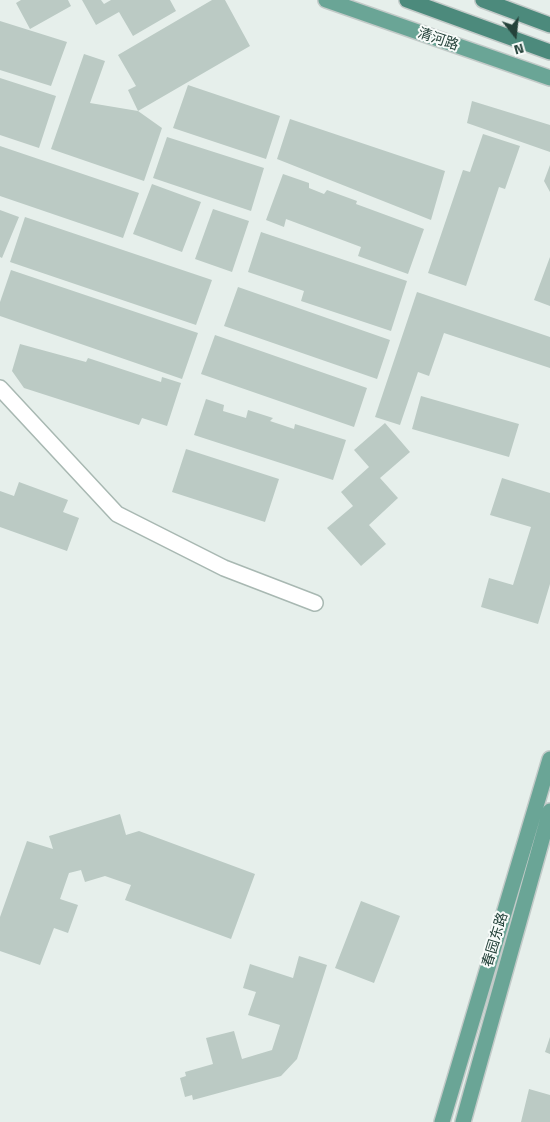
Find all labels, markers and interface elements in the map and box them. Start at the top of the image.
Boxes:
north arrow [490,10,540,60]
street label: 清河路 [415,25,461,55]
text: N [512,38,527,61]
street label: 春园东路 [480,911,512,969]

